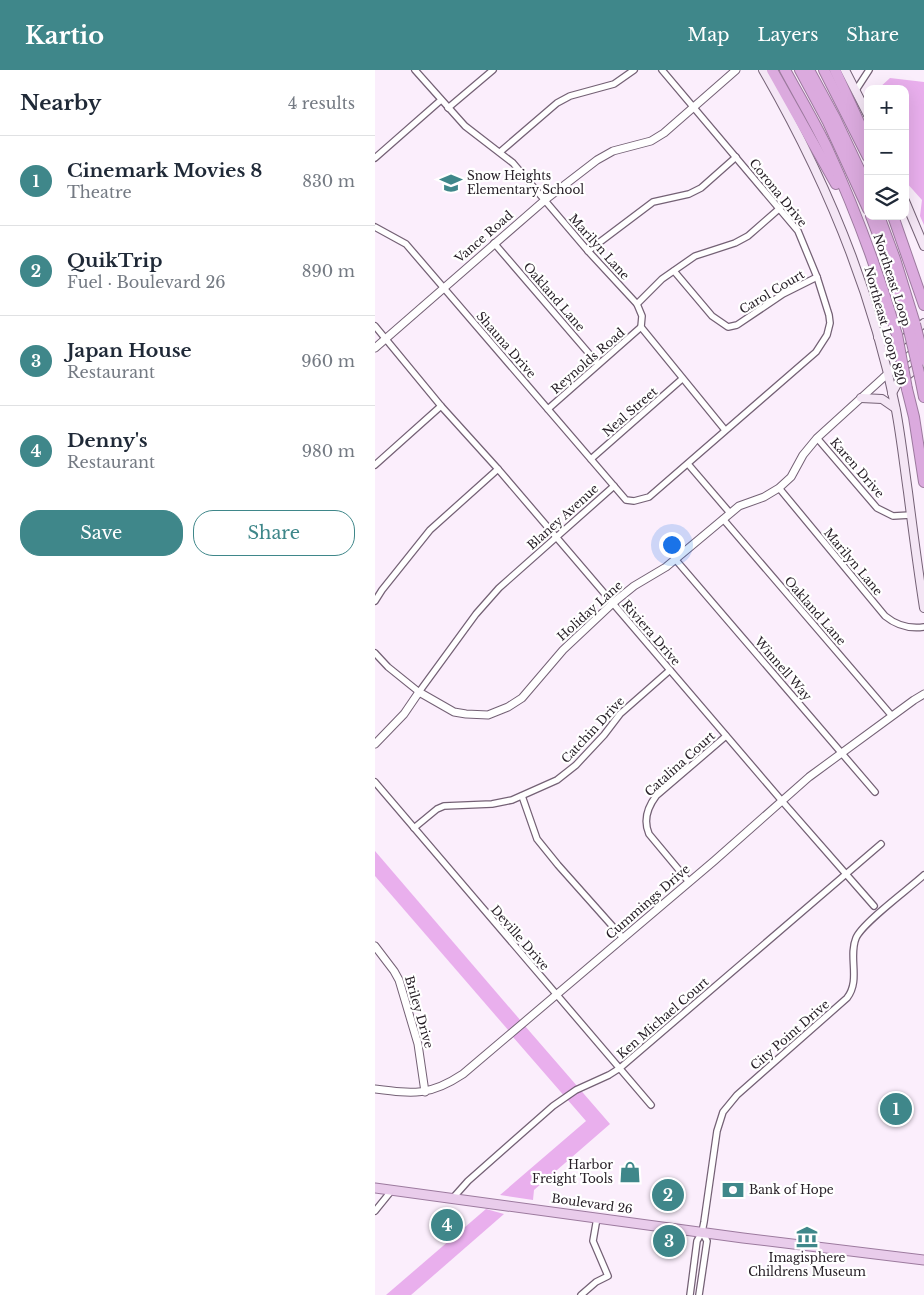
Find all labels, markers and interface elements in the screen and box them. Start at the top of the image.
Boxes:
text: Kartio [25,21,104,50]
text: Map [688,24,729,46]
text: Layers [757,24,818,46]
text: Share [846,24,899,46]
map controls [864,85,909,220]
button: + [864,85,909,130]
text: Nearby [20,90,101,116]
text: 4 results [288,93,355,113]
button: − [864,130,909,175]
street label: Corona Drive [746,156,811,230]
text: Cinemark Movies 8 [67,159,262,182]
place label: Snow Heights Elementary School [467,168,584,197]
school or university icon: Snow Heights Elementary School [438,170,464,196]
text: 1 [33,171,39,191]
text: 830 m [302,171,355,191]
button: layers [864,175,909,220]
text: Theatre [67,182,132,202]
street label: Vance Road [451,207,516,267]
street label: Marilyn Lane [566,211,633,283]
street label: Northeast Loop [870,232,914,328]
text: QuikTrip [67,249,162,272]
street label: Oakland Lane [520,259,588,334]
text: 2 [31,261,41,281]
text: 890 m [302,261,355,281]
street label: Northeast Loop 820 [861,265,910,387]
street label: Carol Court [737,266,807,317]
text: Fuel · Boulevard 26 [67,272,226,292]
street label: Shauna Drive [473,308,539,381]
street label: Reynolds Road [548,325,628,397]
text: Japan House [67,339,192,362]
text: 3 [31,351,41,371]
text: 960 m [301,351,355,371]
text: Restaurant [67,362,155,382]
street label: Neal Street [599,384,660,439]
text: Denny's [67,429,148,452]
street label: Karen Drive [827,435,888,501]
text: 4 [31,441,41,461]
text: 980 m [302,441,355,461]
text: Restaurant [67,452,155,472]
street label: Blaney Avenue [524,481,601,553]
button: Save [20,510,183,556]
button: Share [193,510,355,556]
street label: Marilyn Lane [821,525,886,598]
your location [659,532,685,558]
street label: Oakland Lane [781,573,849,648]
street label: Holiday Lane [554,577,625,644]
street label: Riviera Drive [619,597,684,669]
street label: Winnell Way [751,633,815,704]
street label: Catchin Drive [558,693,627,766]
street label: Catalina Court [641,728,718,799]
street label: Cummings Drive [603,861,693,942]
street label: Deville Drive [488,902,553,973]
street label: Briley Drive [402,974,437,1050]
street label: Ken Michael Court [614,974,712,1061]
street label: City Point Drive [747,996,832,1073]
pin: 1 [880,1090,912,1128]
place label: Harbor Freight Tools [532,1157,613,1186]
shop icon: Harbor Freight Tools [617,1159,643,1185]
pin: 2 [652,1176,684,1214]
bank icon: Bank of Hope [720,1177,746,1203]
place label: Bank of Hope [749,1182,834,1197]
street label: Boulevard 26 [551,1190,634,1217]
pin: 4 [431,1206,463,1244]
pin: 3 [653,1222,685,1260]
museum icon: Imagisphere Childrens Museum [794,1224,820,1250]
place label: Imagisphere Childrens Museum [748,1250,866,1279]

